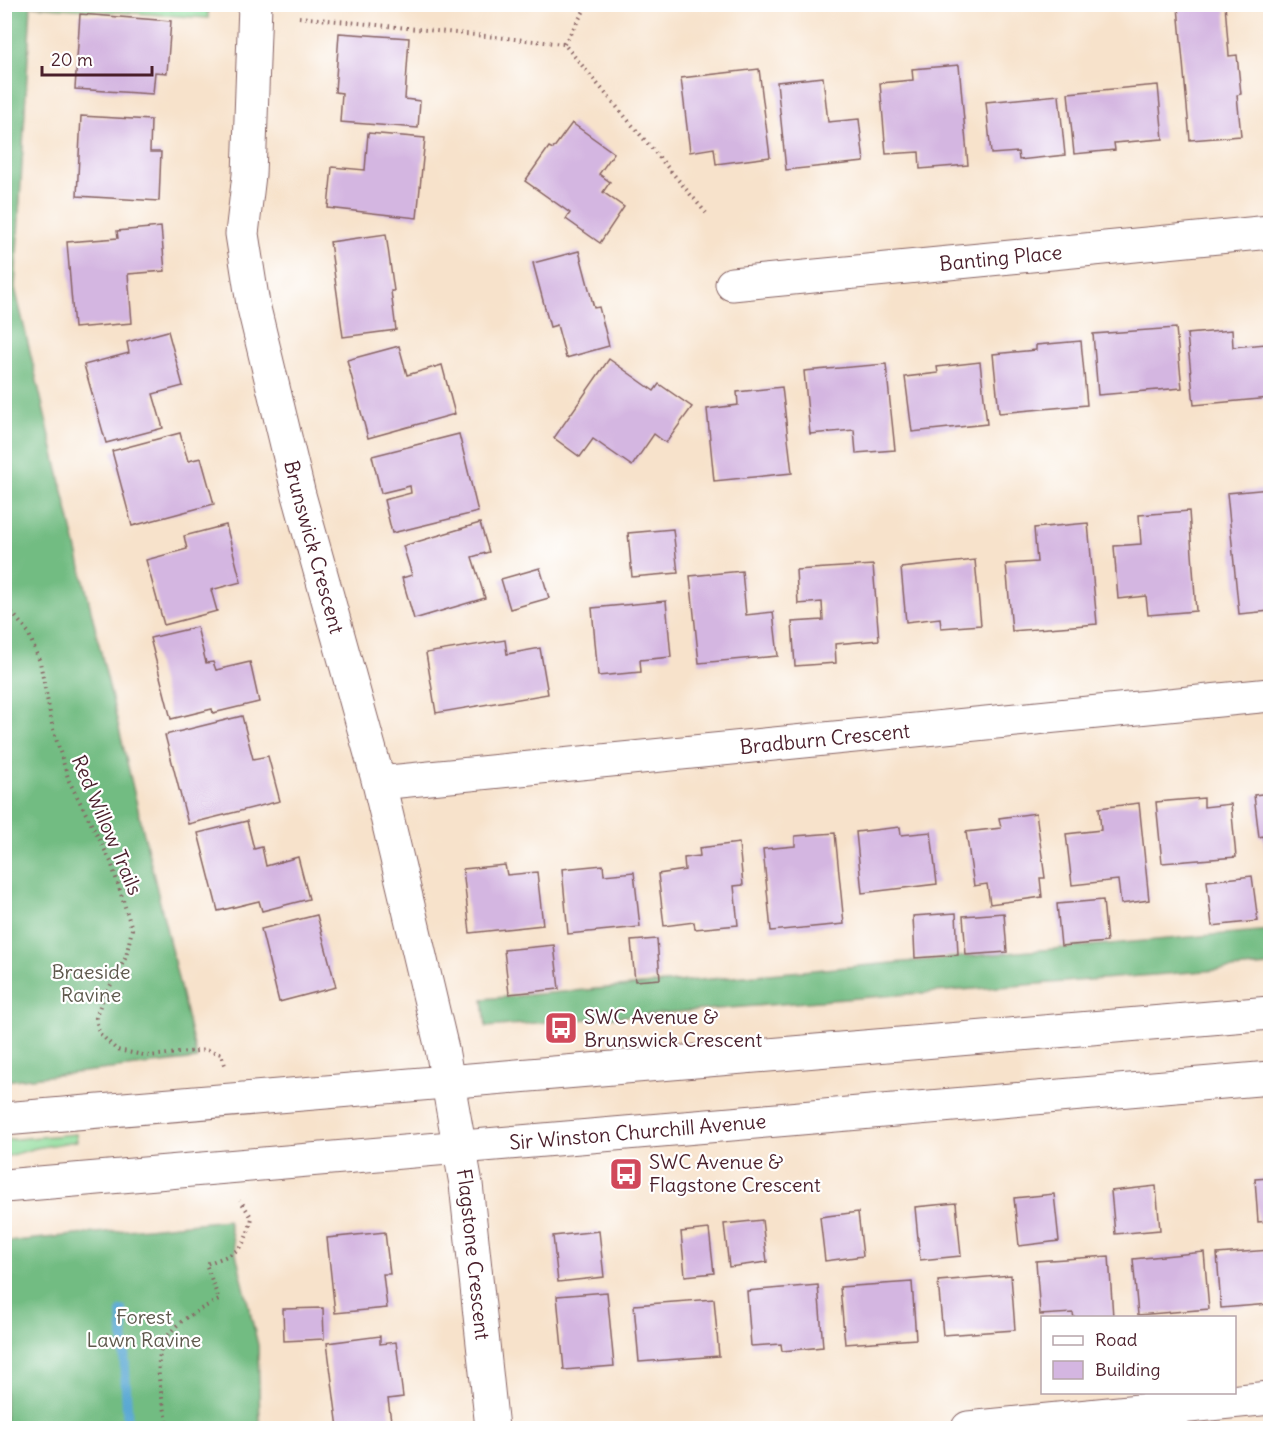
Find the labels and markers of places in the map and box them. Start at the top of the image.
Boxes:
place label: SWC Avenue & Brunswick Crescent [584,1004,762,1052]
bus stop icon: SWC Avenue & Brunswick Crescent [543,1010,579,1046]
place label: SWC Avenue & Flagstone Crescent [649,1149,821,1197]
bus stop icon: SWC Avenue & Flagstone Crescent [608,1156,644,1192]

